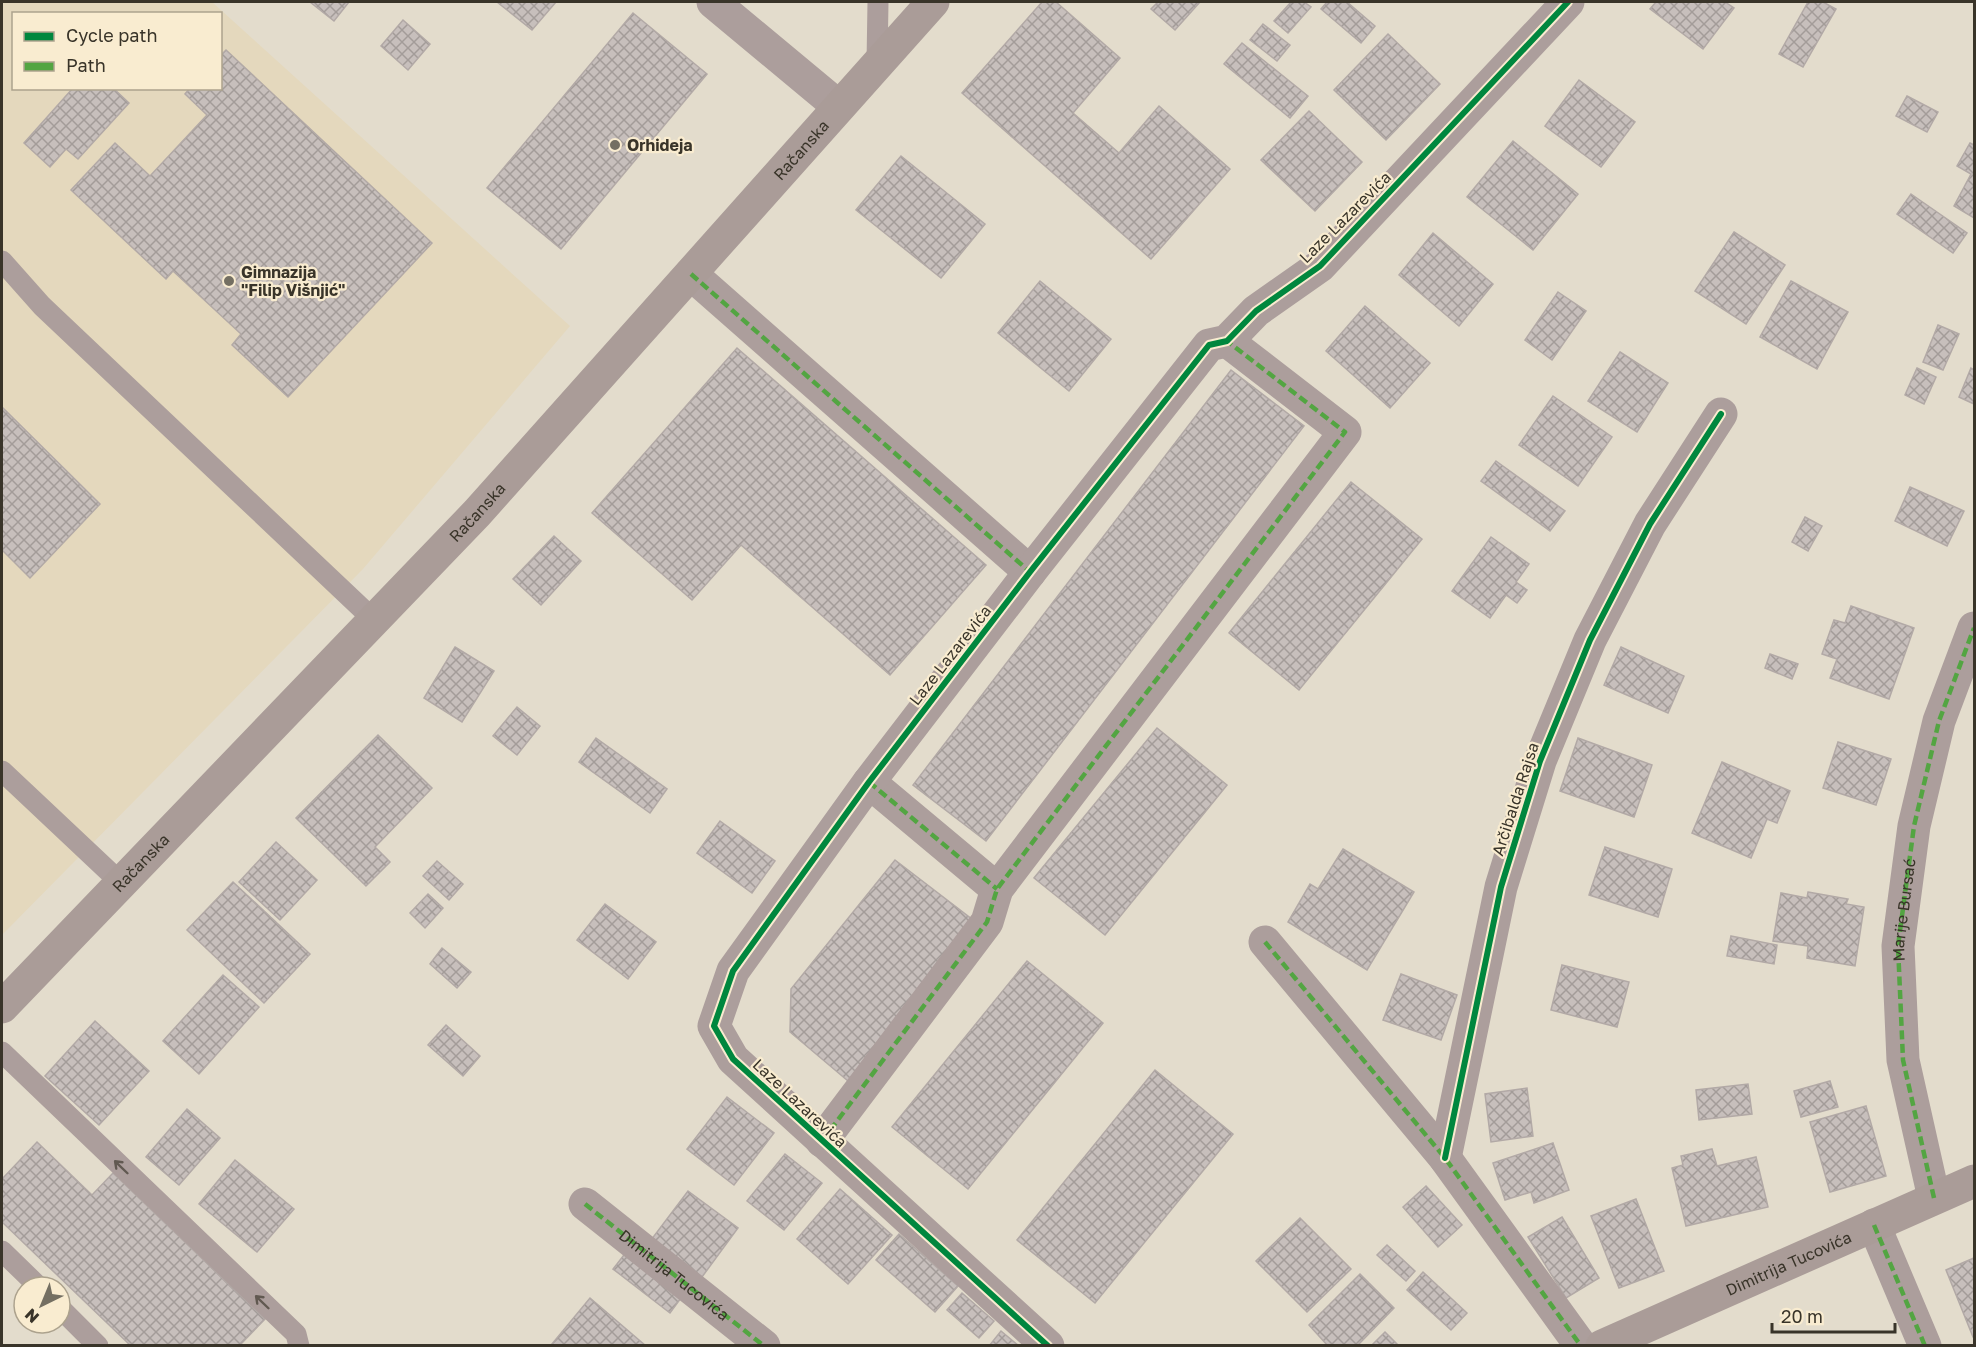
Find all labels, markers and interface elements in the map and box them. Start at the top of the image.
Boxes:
legend [12,12,222,90]
text: Cycle path [66,24,158,46]
text: Path [66,54,106,76]
street label: Račanska [769,116,833,184]
place label: Orhideja [627,135,693,155]
marker: Orhideja [608,138,622,152]
street label: Laze Lazarevića [1295,167,1395,267]
place label: Gimnazija "Filip Višnjić" [241,262,345,300]
marker: Gimnazija "Filip Višnjić" [222,274,236,288]
street label: Račanska [445,478,509,546]
street label: Laze Lazarevića [905,601,995,709]
street label: Arčibalda Rajsa [1487,740,1543,858]
street label: Račanska [108,829,173,896]
street label: Marije Bursać [1888,857,1920,962]
street label: Laze Lazarevića [749,1054,851,1152]
one-way arrow [114,1160,129,1174]
street label: Dimitrija Tucovića [615,1225,734,1325]
street label: Dimitrija Tucovića [1722,1227,1854,1300]
north arrow [12,1275,72,1335]
one-way arrow [255,1295,270,1309]
scale bar [1772,1296,1895,1334]
text: N [20,1305,43,1327]
text: 20 m [1781,1305,1823,1327]

